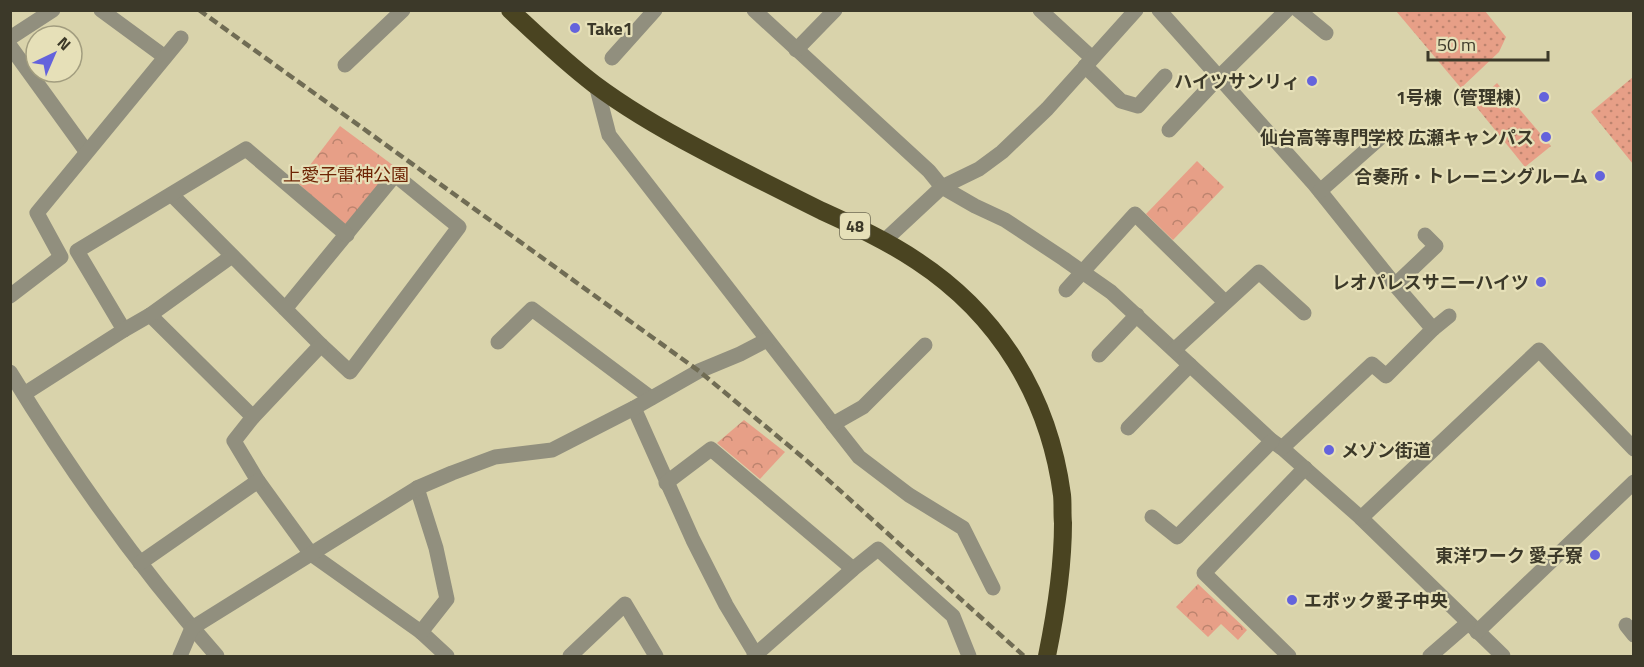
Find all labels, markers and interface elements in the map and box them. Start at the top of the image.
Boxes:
place label: Take1 [587,15,633,42]
marker: Take1 [568,21,582,35]
north arrow [24,24,84,84]
scale bar [1428,24,1548,62]
text: N [52,31,77,56]
text: 50 m [1437,31,1476,58]
place label: ハイツサンリィ [1174,68,1300,95]
marker: ハイツサンリィ [1305,74,1319,88]
place label: 1号棟（管理棟） [1396,84,1532,111]
marker: 1号棟（管理棟） [1537,90,1551,104]
place label: 仙台高等専門学校 広瀬キャンパス [1260,124,1534,151]
marker: 仙台高等専門学校 広瀬キャンパス [1539,130,1553,144]
park label: 上愛子雷神公園 [283,161,409,188]
place label: 合奏所・トレーニングルーム [1355,163,1588,190]
marker: 合奏所・トレーニングルーム [1593,169,1607,183]
road number: 48 [840,213,870,239]
place label: レオパレスサニーハイツ [1332,269,1529,296]
marker: レオパレスサニーハイツ [1534,275,1548,289]
place label: メゾン街道 [1341,437,1431,464]
marker: メゾン街道 [1322,443,1336,457]
place label: 東洋ワーク 愛子寮 [1435,542,1583,569]
marker: 東洋ワーク 愛子寮 [1588,548,1602,562]
place label: エポック愛子中央 [1304,587,1448,614]
marker: エポック愛子中央 [1285,593,1299,607]

